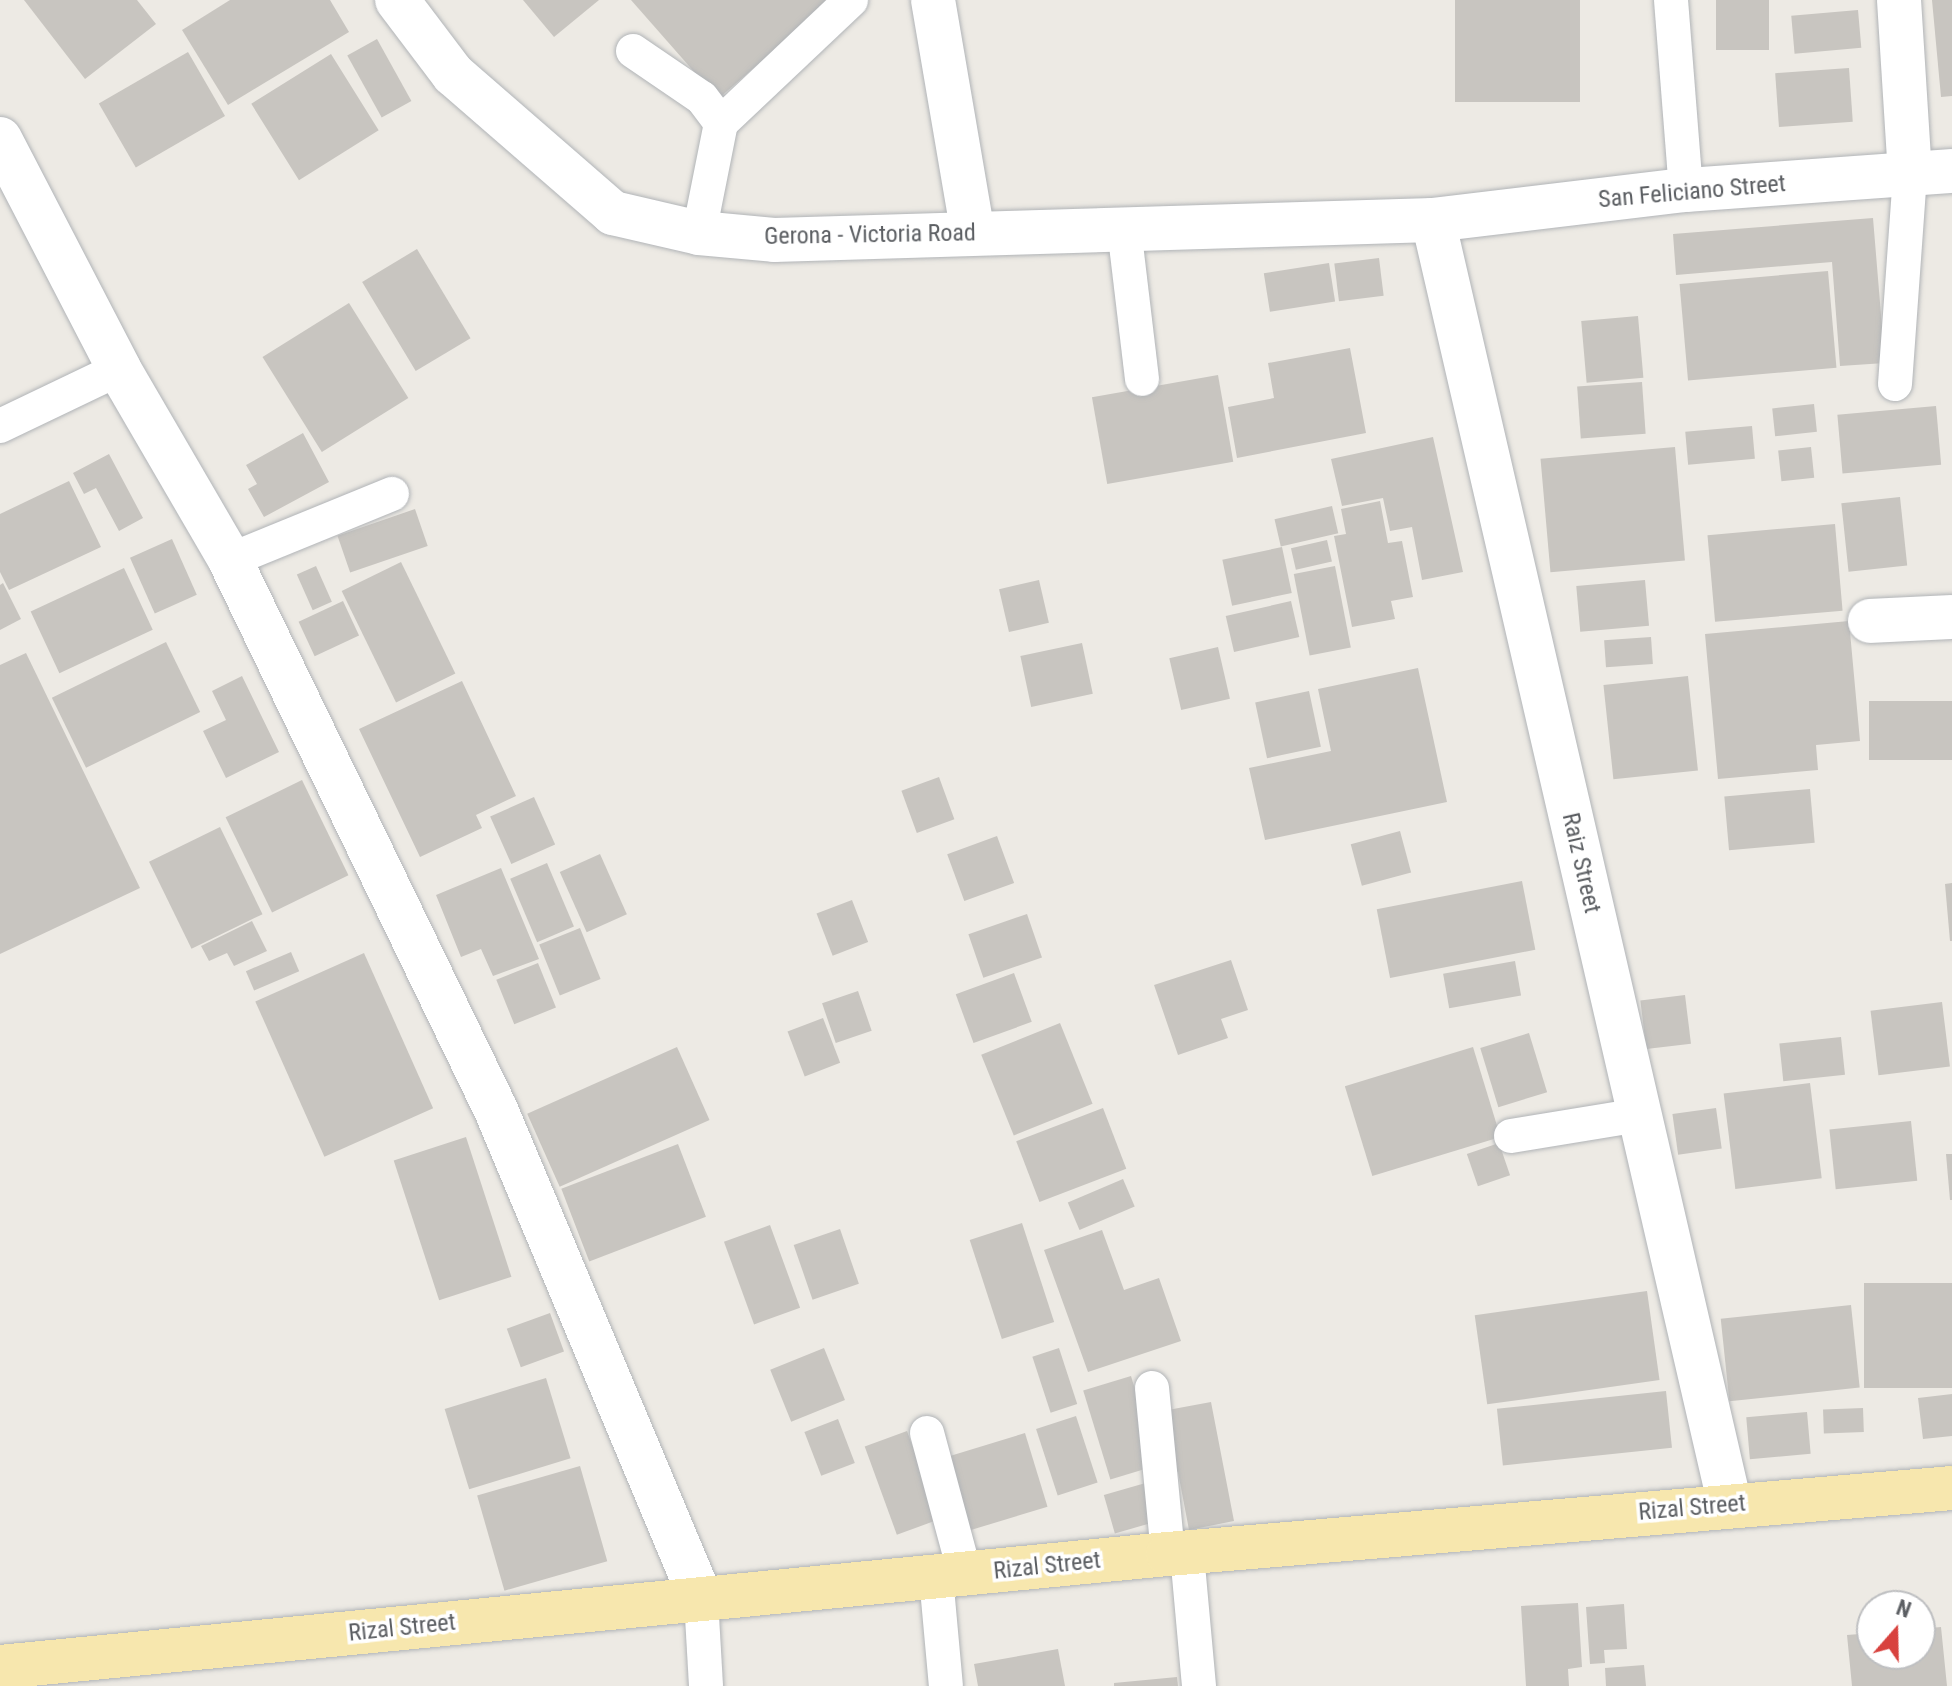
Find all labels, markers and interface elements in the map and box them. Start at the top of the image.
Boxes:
street label: San Feliciano Street [1597,169,1787,215]
street label: Gerona - Victoria Road [764,219,976,251]
street label: Raiz Street [1555,810,1607,916]
street label: Rizal Street [1637,1489,1747,1527]
street label: Rizal Street [992,1546,1102,1586]
north arrow [1856,1590,1936,1670]
text: N [1893,1595,1914,1623]
street label: Rizal Street [347,1608,457,1648]

